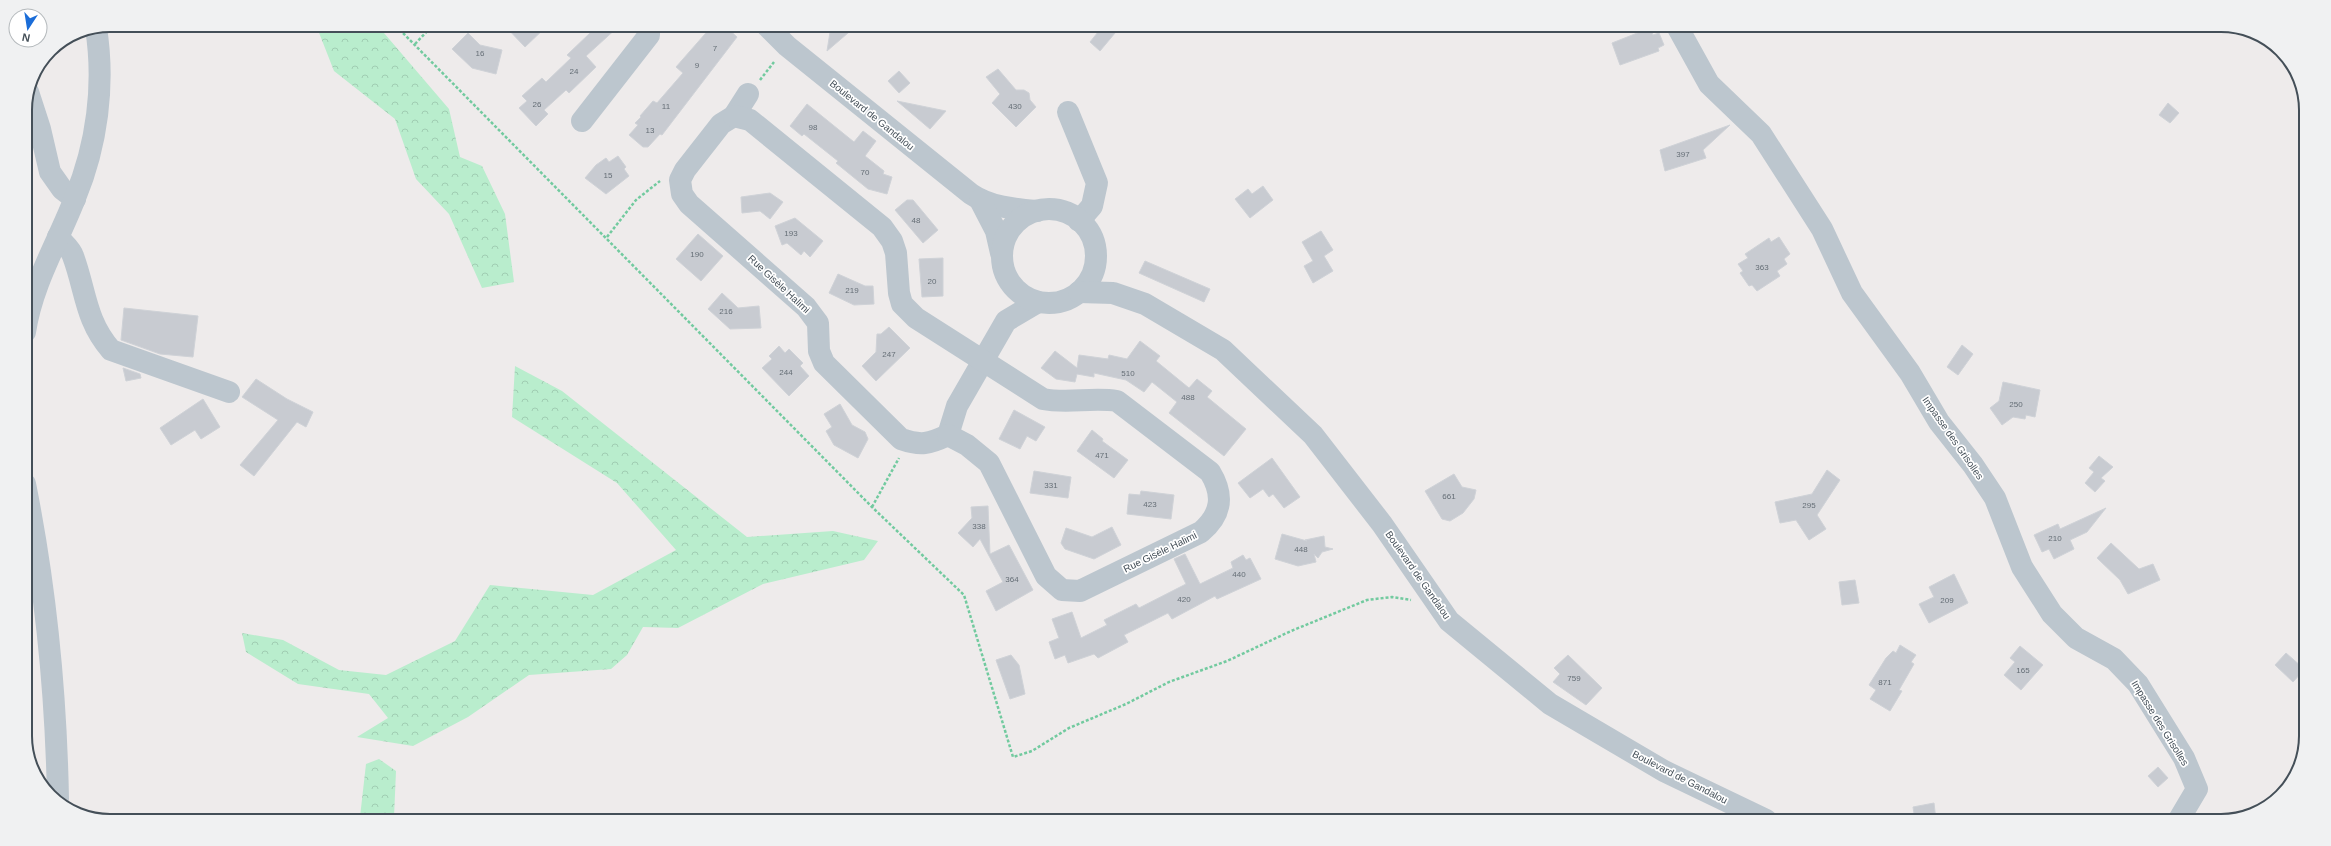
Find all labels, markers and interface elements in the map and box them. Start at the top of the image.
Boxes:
north arrow [8,8,48,48]
text: N [21,31,31,44]
house number: 7 [713,44,718,53]
house number: 16 [476,49,485,58]
house number: 9 [695,61,700,70]
house number: 24 [570,67,579,76]
street label: Boulevard de Gandalou [828,78,916,152]
house number: 26 [533,100,542,109]
house number: 11 [662,102,671,111]
house number: 430 [1008,102,1022,111]
house number: 98 [809,123,818,132]
house number: 13 [646,126,655,135]
house number: 397 [1676,150,1690,159]
house number: 70 [861,168,870,177]
house number: 15 [604,171,613,180]
house number: 48 [912,216,921,225]
house number: 193 [784,229,798,238]
house number: 190 [690,250,704,259]
street label: Rue Gisèle Halimi [746,253,812,315]
house number: 363 [1755,263,1769,272]
house number: 20 [928,277,937,286]
house number: 219 [845,286,859,295]
house number: 216 [719,307,733,316]
house number: 247 [882,350,896,359]
house number: 244 [779,368,793,377]
house number: 510 [1121,369,1135,378]
house number: 488 [1181,393,1195,402]
street label: Impasse des Grisolles [1920,395,1986,481]
house number: 250 [2009,400,2023,409]
house number: 471 [1095,451,1109,460]
house number: 331 [1044,481,1058,490]
house number: 661 [1442,492,1456,501]
house number: 423 [1143,500,1157,509]
house number: 295 [1802,501,1816,510]
house number: 338 [972,522,986,531]
street label: Boulevard de Gandalou [1383,529,1453,621]
street label: Rue Gisèle Halimi [1122,530,1198,574]
house number: 210 [2048,534,2062,543]
house number: 448 [1294,545,1308,554]
house number: 440 [1232,570,1246,579]
house number: 364 [1005,575,1019,584]
house number: 420 [1177,595,1191,604]
house number: 209 [1940,596,1954,605]
house number: 165 [2016,666,2030,675]
house number: 759 [1567,674,1581,683]
house number: 871 [1878,678,1892,687]
street label: Impasse des Grisolles [2129,678,2191,768]
street label: Boulevard de Gandalou [1631,748,1729,806]

